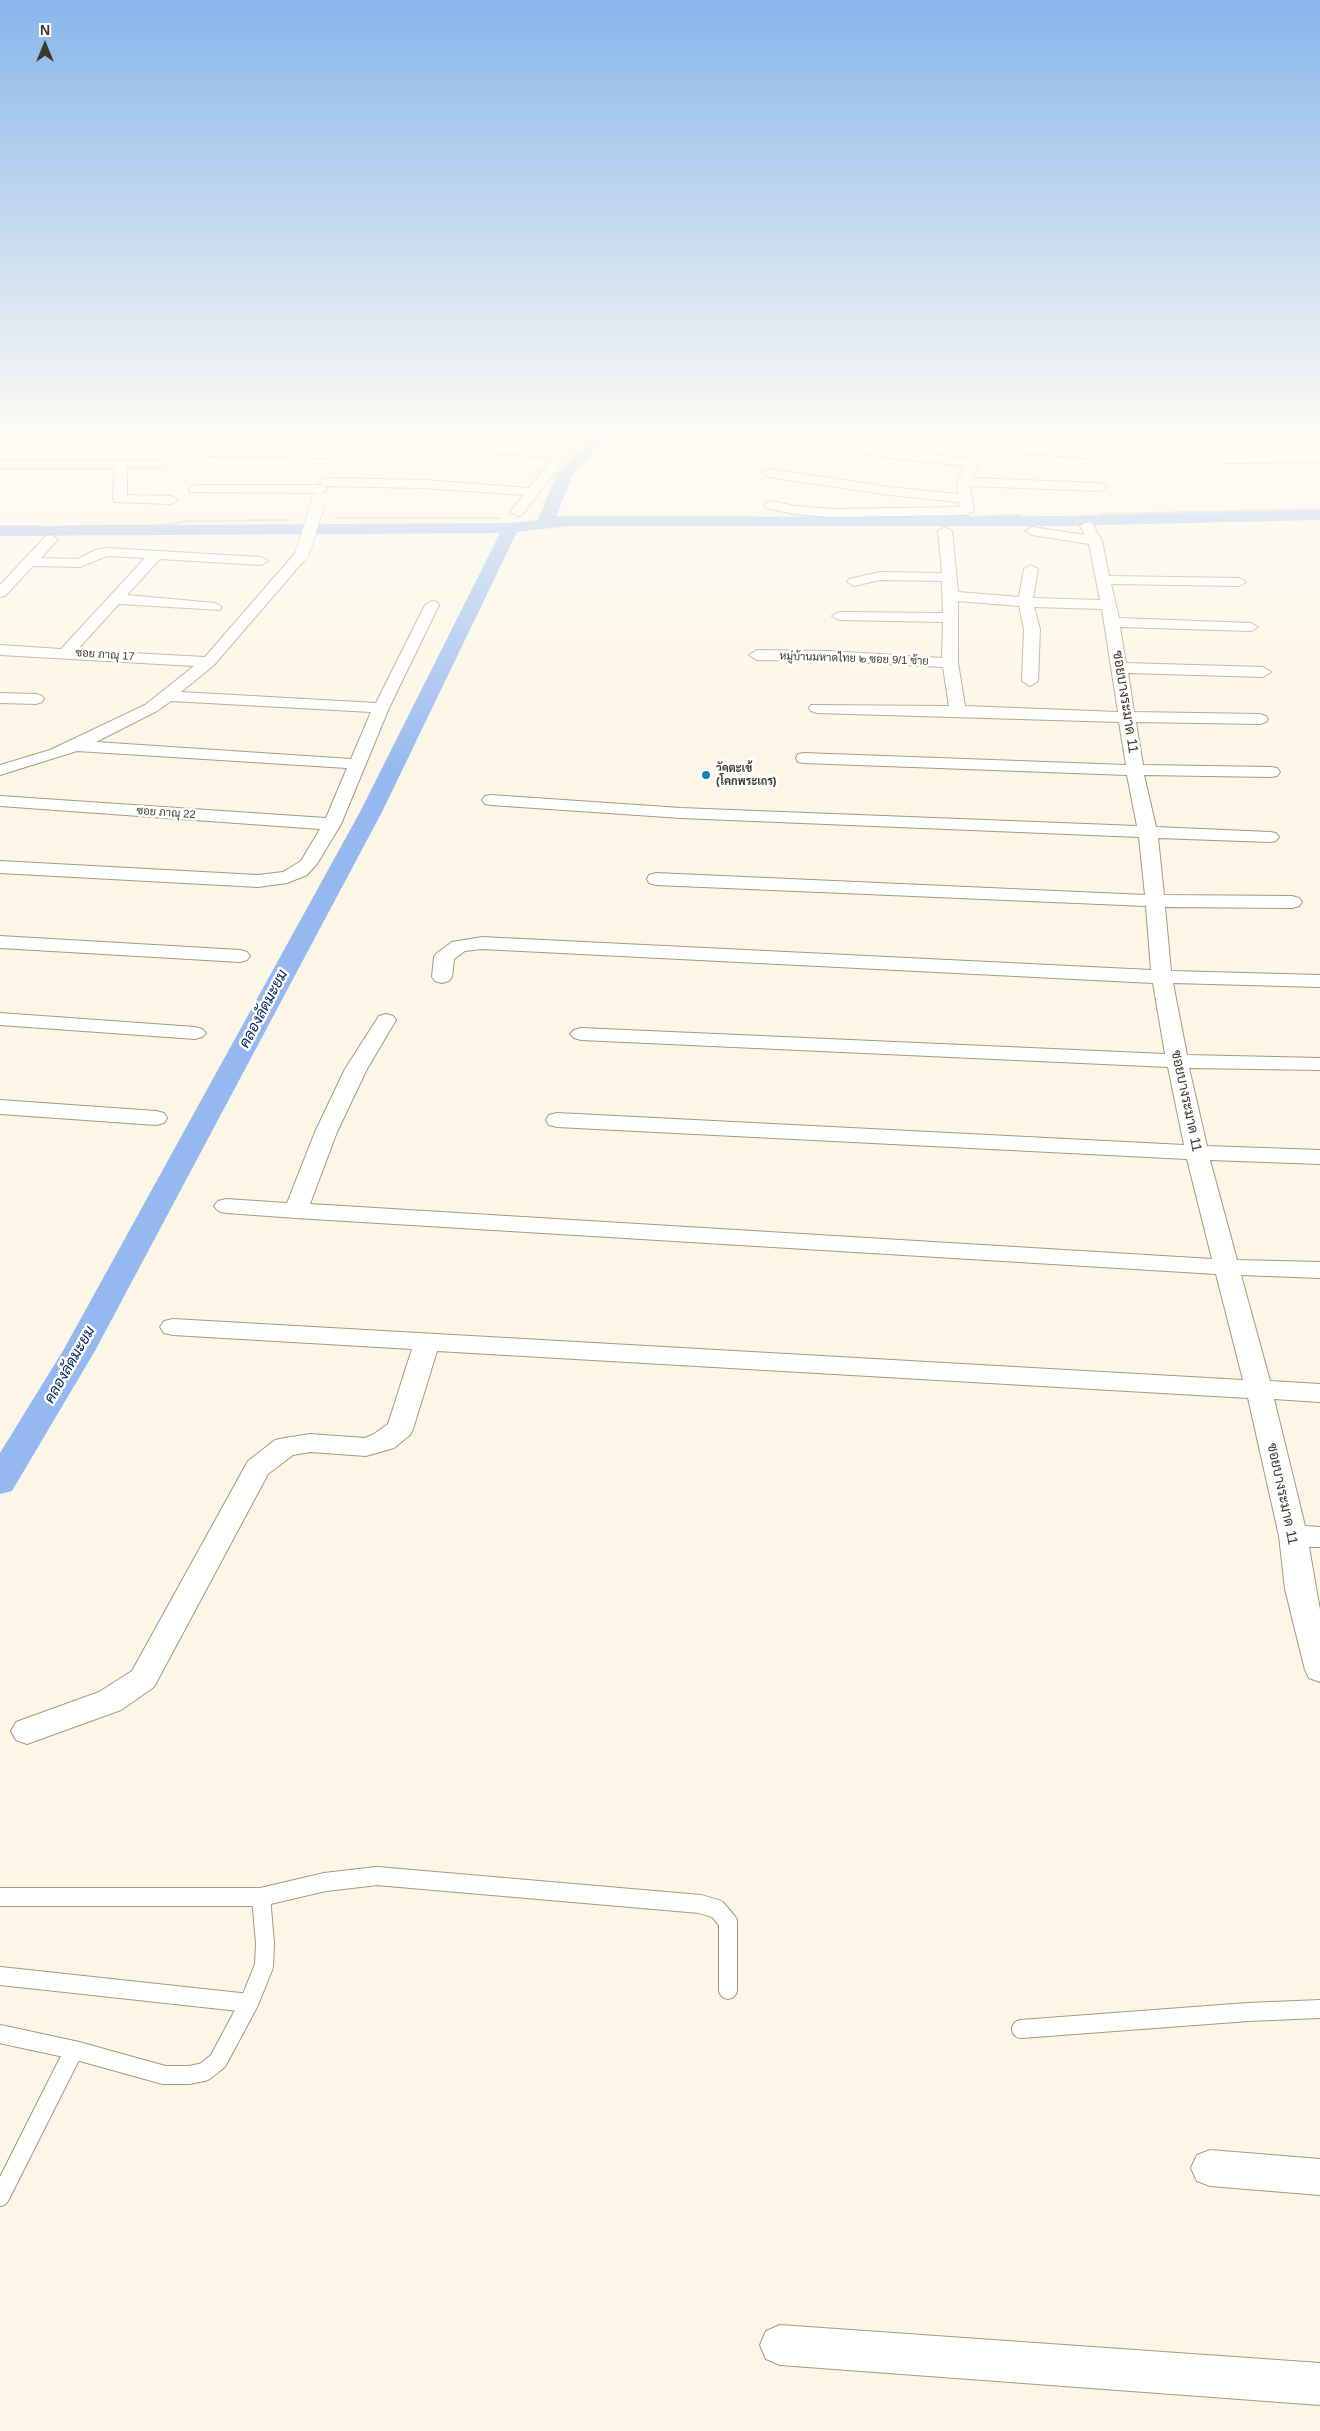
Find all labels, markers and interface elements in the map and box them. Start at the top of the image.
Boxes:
north arrow [20,20,70,70]
text: N [40,22,50,38]
street label: ซอย ภาณุ 17 [75,646,135,664]
street label: หมู่บ้านมหาดไทย ๒ ซอย 9/1 ซ้าย [779,650,929,668]
street label: ซอยบางระมาด 11 [1109,650,1141,754]
place label: วัดตะเข้ (โคกพระเถร) [716,762,777,788]
marker: วัดตะเข้ (โคกพระเถร) [700,769,712,781]
street label: ซอย ภาณุ 22 [136,804,196,822]
water label: คลองลัดมะยม [236,967,292,1051]
street label: ซอยบางระมาด 11 [1167,1049,1205,1153]
water label: คลองลัดมะยม [41,1323,99,1407]
street label: ซอยบางระมาด 11 [1263,1442,1301,1546]

